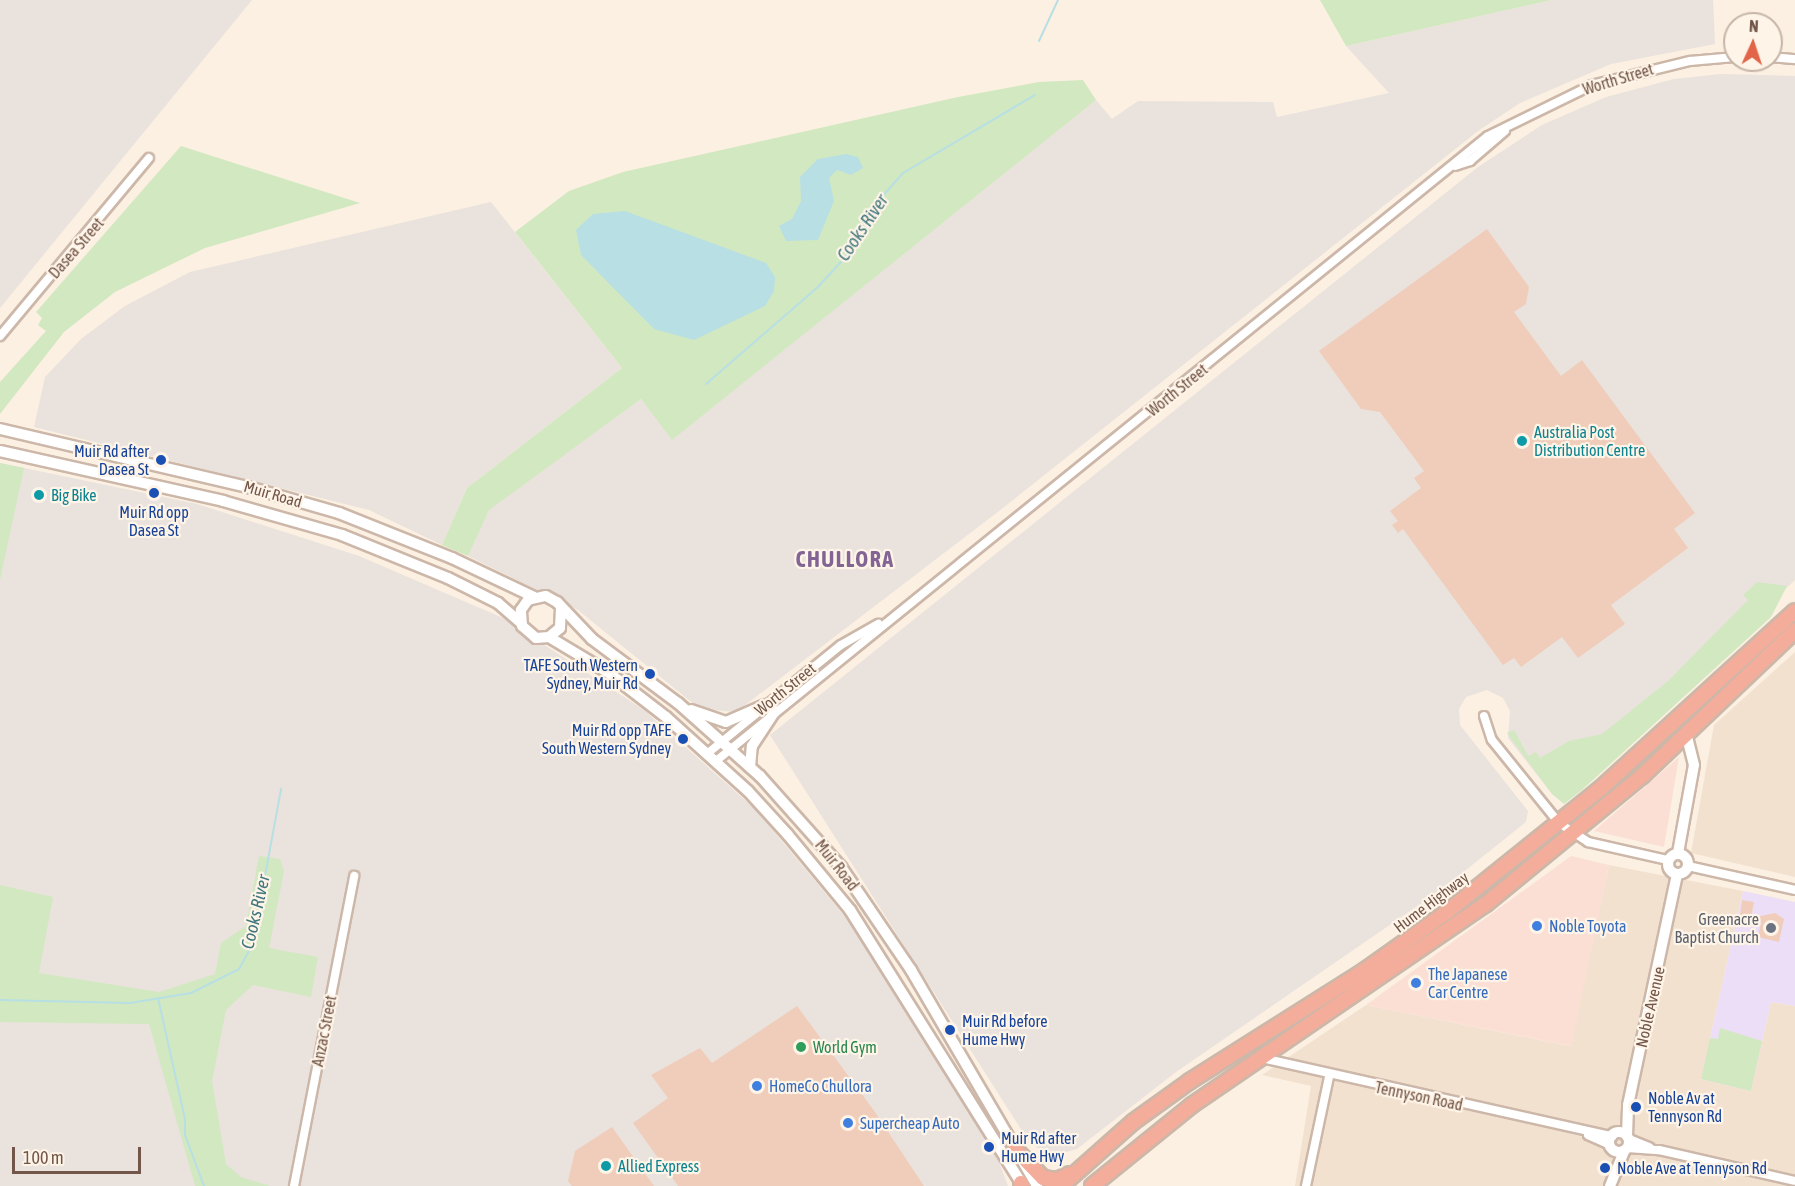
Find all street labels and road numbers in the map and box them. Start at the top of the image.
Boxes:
street label: Worth Street [1580,59,1656,99]
street label: Dasea Street [44,214,108,282]
street label: Worth Street [1143,360,1211,420]
street label: Muir Road [242,477,304,511]
street label: Worth Street [751,659,819,719]
street label: Muir Road [811,836,863,894]
street label: Hume Highway [1390,868,1472,936]
street label: Noble Avenue [1631,965,1669,1049]
street label: Anzac Street [308,994,340,1068]
street label: Tennyson Road [1373,1077,1465,1115]

